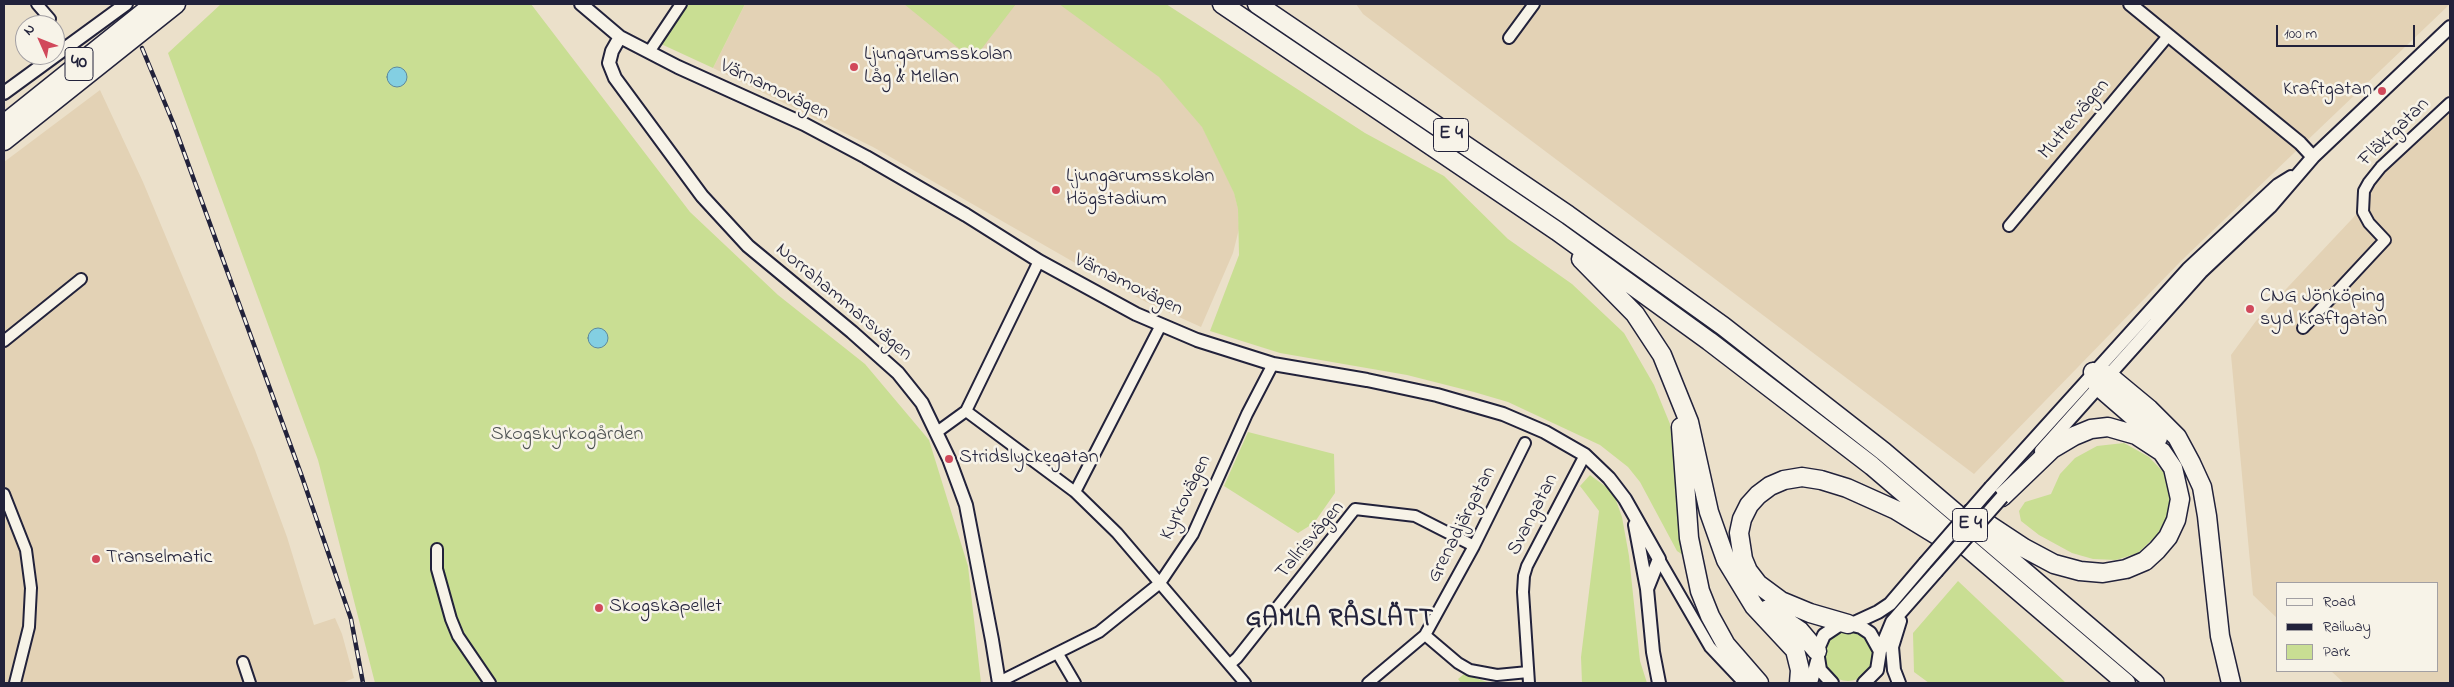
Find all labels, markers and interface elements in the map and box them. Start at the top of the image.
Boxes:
north arrow [15,15,65,65]
scale bar [2279,15,2418,47]
text: N [19,19,40,41]
text: 100 m [2284,23,2317,45]
place label: Ljungarumsskolan Låg & Mellan [864,44,1012,91]
road number: 40 [65,48,93,80]
street label: Värnamovägen [715,55,833,127]
marker: Ljungarumsskolan Låg & Mellan [848,61,860,73]
street label: Muttervägen [2034,75,2116,165]
place label: Kraftgatan [2283,79,2372,103]
marker: Kraftgatan [2376,85,2388,97]
street label: Fläktgatan [2355,93,2435,173]
road number: E 4 [1434,118,1468,152]
place label: Ljungarumsskolan Högstadium [1066,166,1214,213]
marker: Ljungarumsskolan Högstadium [1050,184,1062,196]
street label: Norrahammarsvägen [770,239,916,367]
street label: Värnamovägen [1070,249,1186,323]
place label: CNG Jönköping syd Kraftgatan [2260,286,2387,333]
marker: CNG Jönköping syd Kraftgatan [2244,303,2256,315]
park label: Skogskyrkogården [491,424,643,448]
place label: Stridslyckegatan [959,447,1099,471]
street label: Kyrkovägen [1156,451,1218,545]
marker: Stridslyckegatan [943,453,955,465]
street label: Grenadjärgatan [1423,463,1503,587]
street label: Svangatan [1503,470,1565,560]
street label: Tallrisvägen [1271,497,1351,585]
road number: E 4 [1952,508,1988,542]
place label: Transelmatic [106,547,212,571]
marker: Transelmatic [90,553,102,565]
legend [2276,582,2439,672]
text: Road [2323,591,2356,613]
place label: Skogskapellet [609,596,722,620]
marker: Skogskapellet [593,602,605,614]
district label: GAMLA RÅSLÄTT [1244,606,1436,636]
text: Railway [2323,616,2371,638]
text: Park [2323,641,2350,663]

